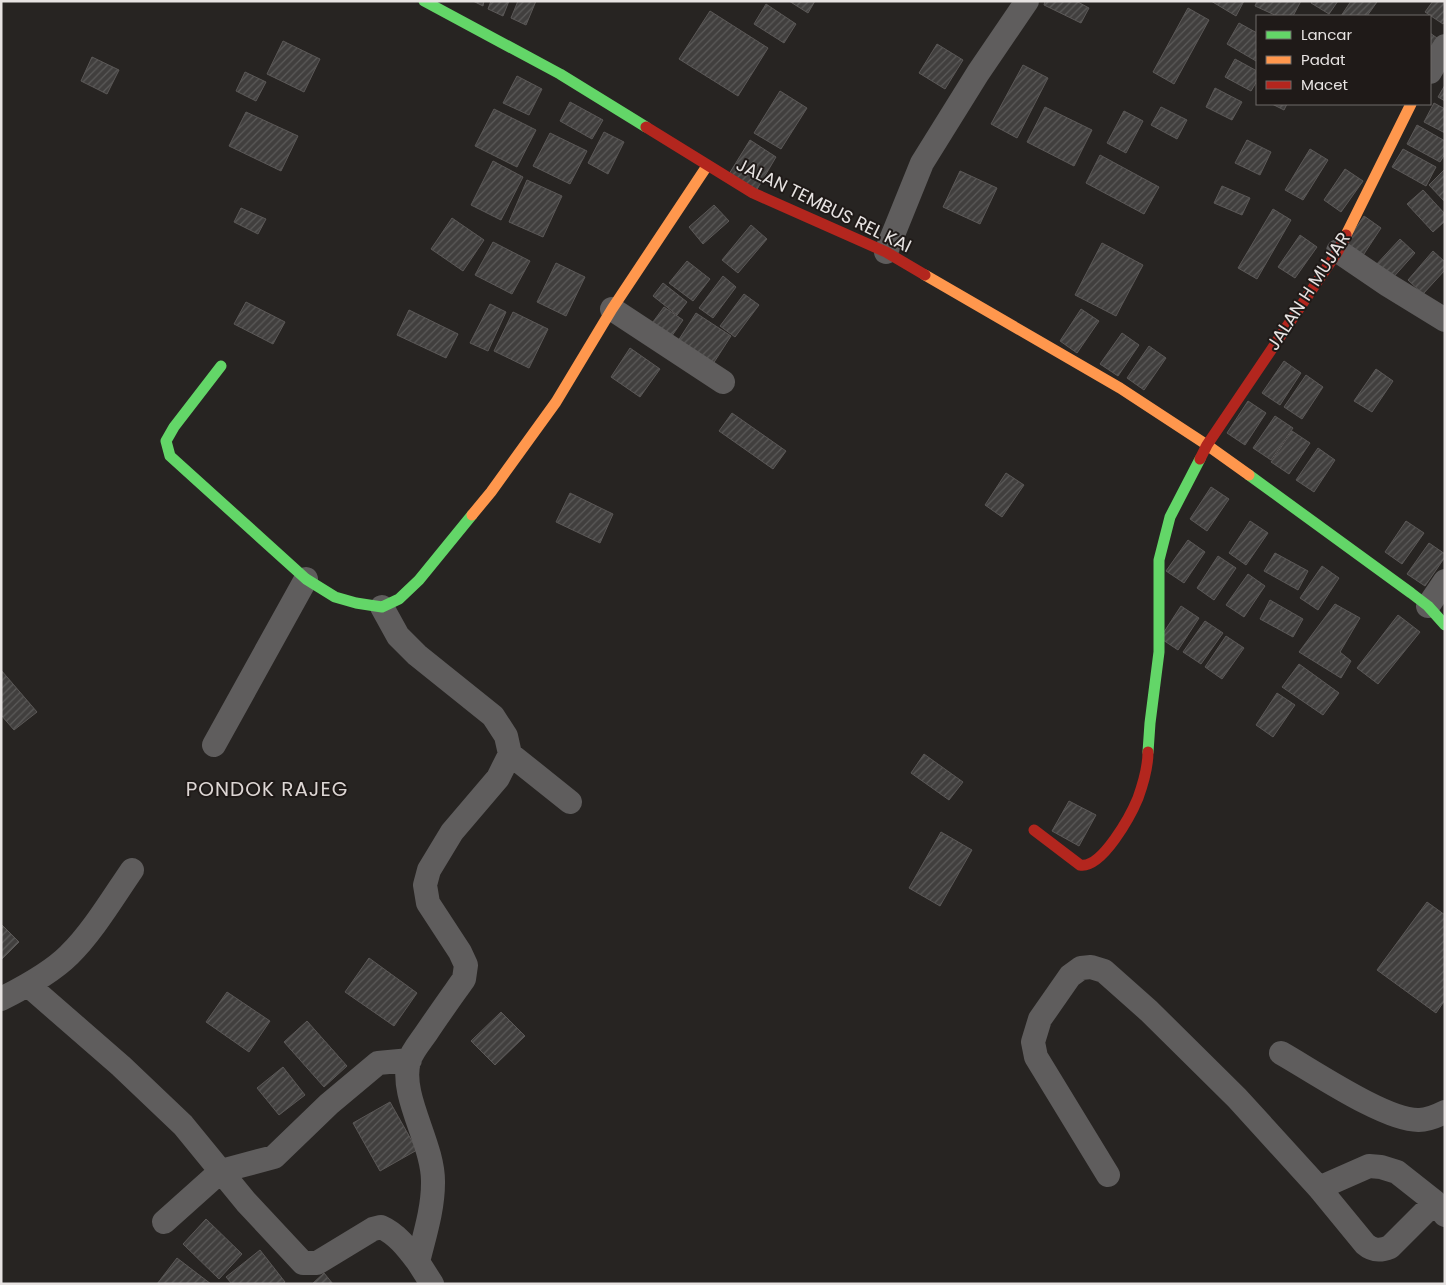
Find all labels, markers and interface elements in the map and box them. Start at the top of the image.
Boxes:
legend [1256,15,1431,105]
text: Lancar [1301,24,1352,45]
text: Padat [1301,49,1346,70]
text: Macet [1301,74,1348,95]
street label: JALAN TEMBUS REL KAI [732,152,916,258]
street label: JALAN H MUJAR [1260,227,1356,355]
district label: PONDOK RAJEG [186,775,348,803]

